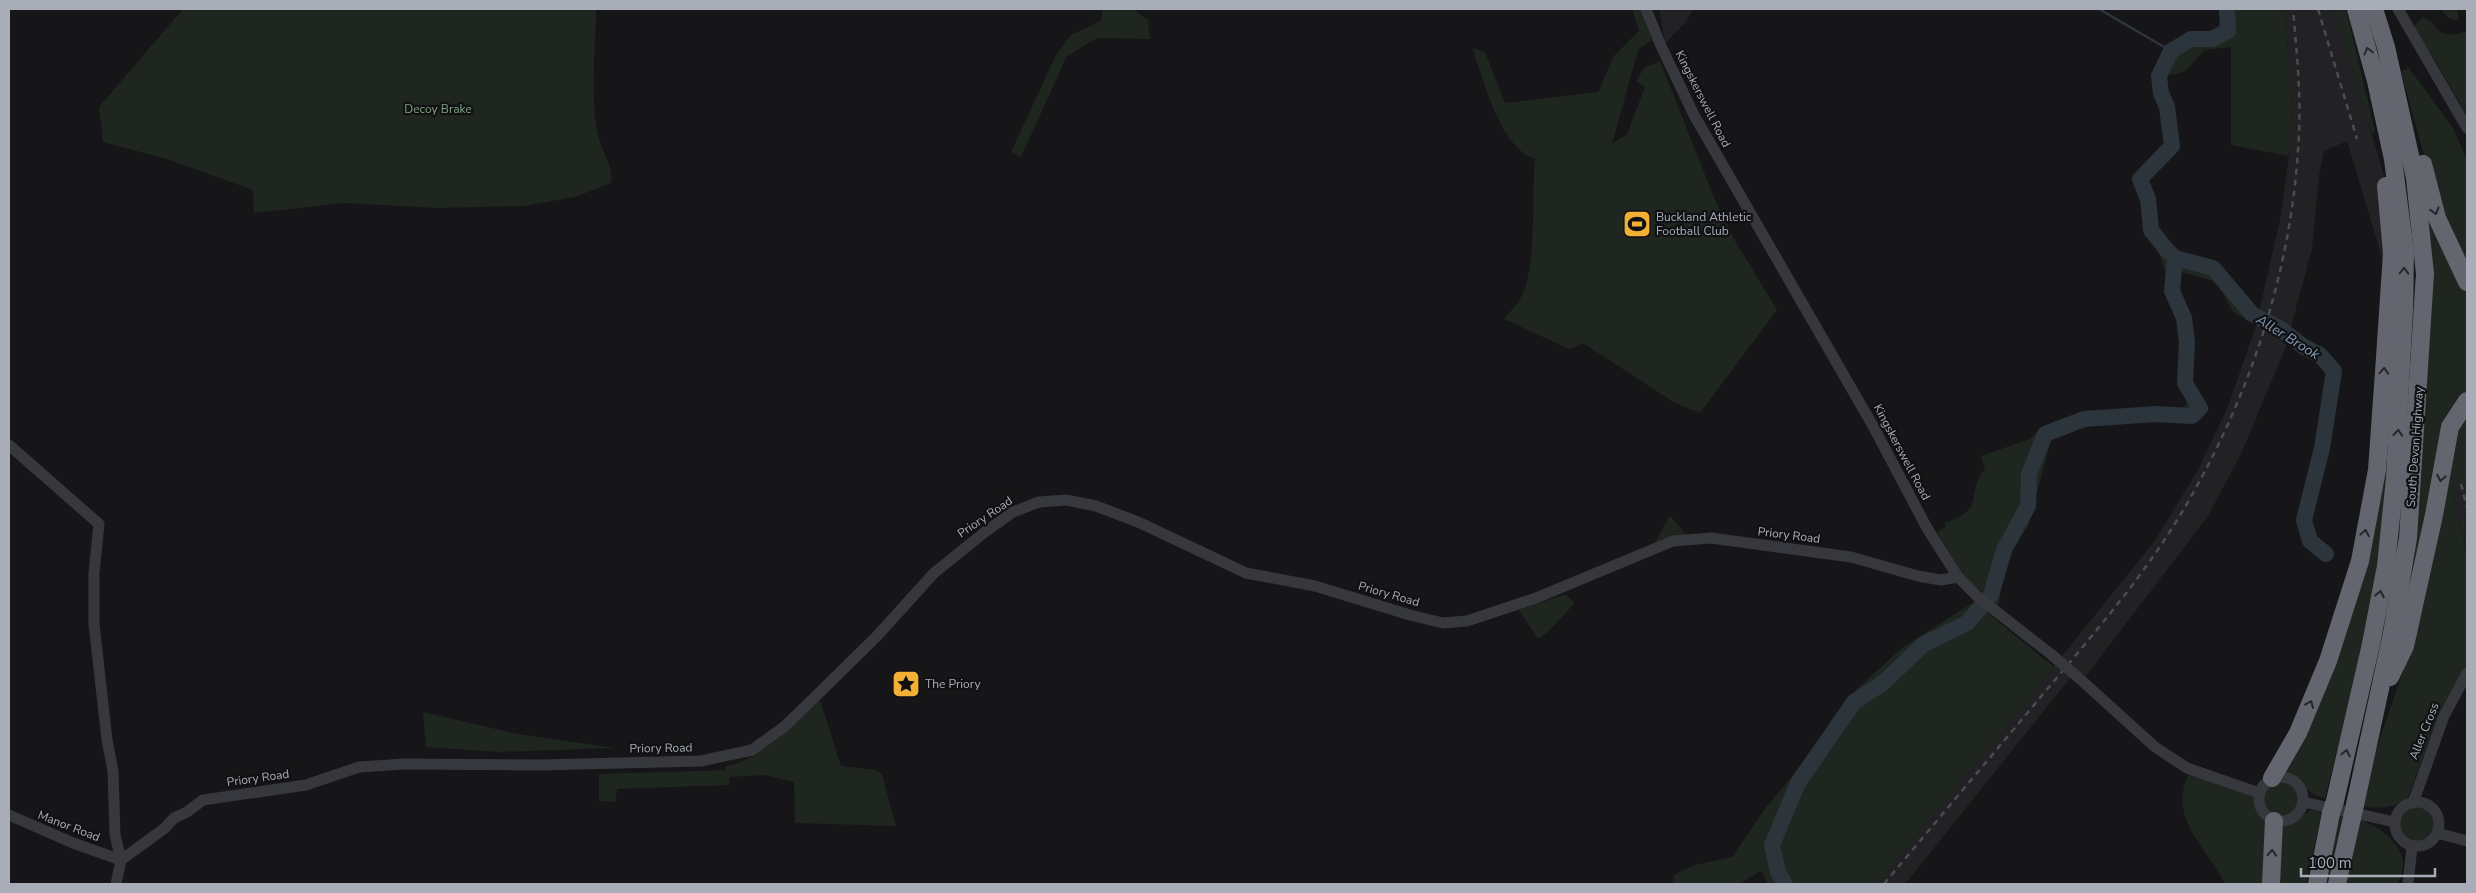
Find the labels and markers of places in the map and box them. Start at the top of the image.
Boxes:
sports icon: Buckland Athletic Football Club [1622,209,1652,239]
place label: Buckland Athletic Football Club [1656,209,1752,239]
place icon: The Priory [891,669,921,699]
place label: The Priory [925,676,981,692]

